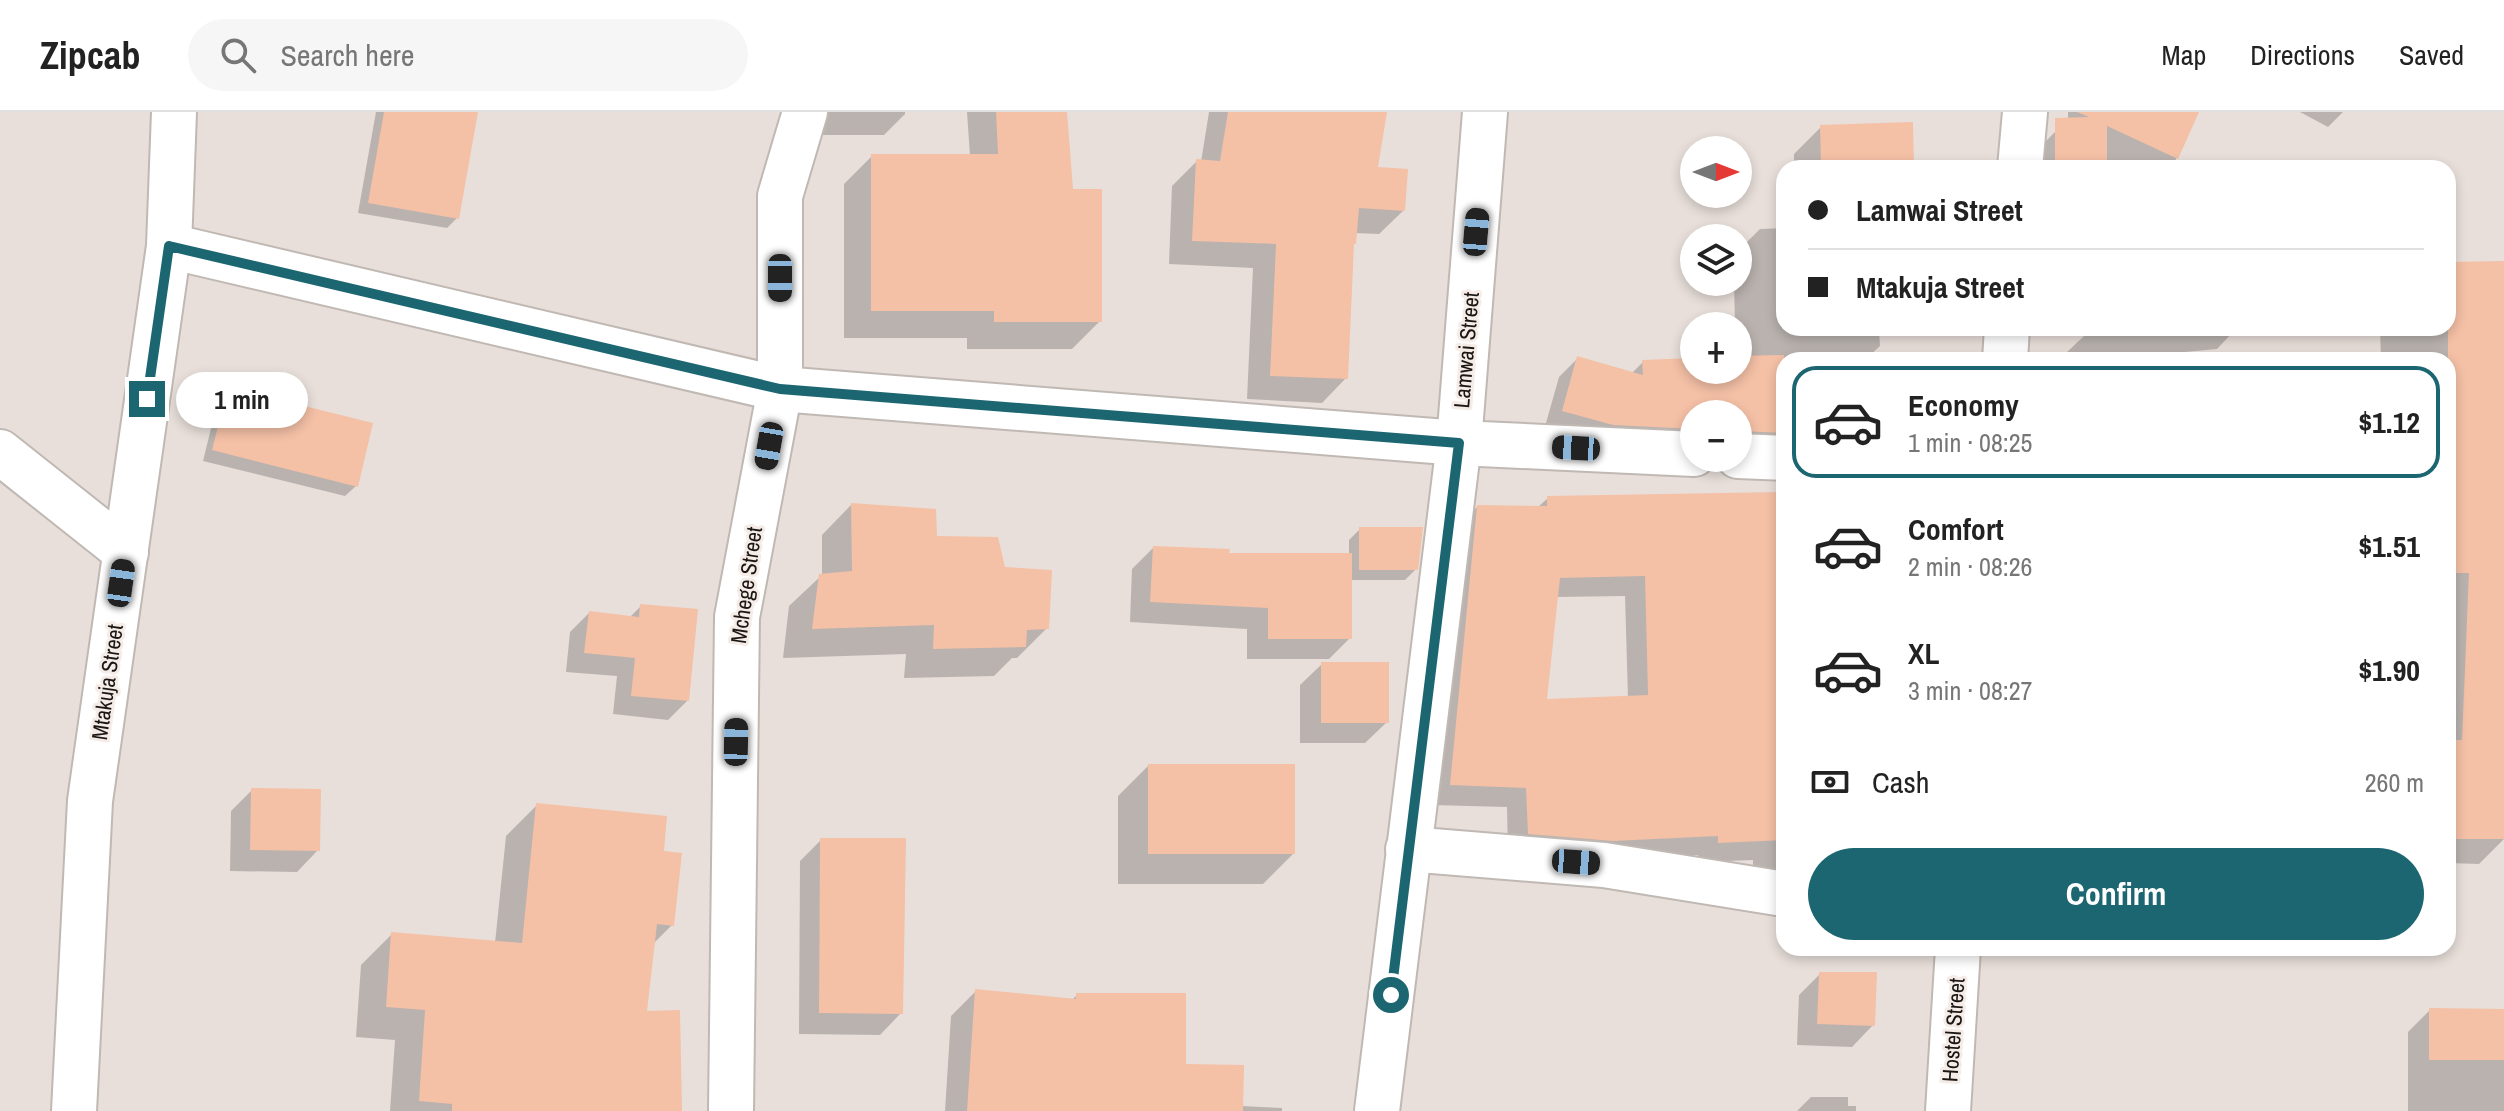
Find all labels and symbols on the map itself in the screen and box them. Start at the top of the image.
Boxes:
north arrow [1680,136,1752,208]
car [1462,207,1490,257]
car [768,254,792,302]
street label: Lamwai Street [1446,291,1486,409]
callout: 1 min [175,371,307,427]
route end [129,381,165,417]
car [753,420,785,472]
car [1551,435,1601,461]
street label: Mchege Street [723,525,769,645]
car [106,558,136,608]
street label: Mtakuja Street [84,622,130,742]
car [724,718,748,766]
car [1551,848,1601,876]
route start [1373,977,1409,1013]
street label: Hostel Street [1934,977,1972,1083]

